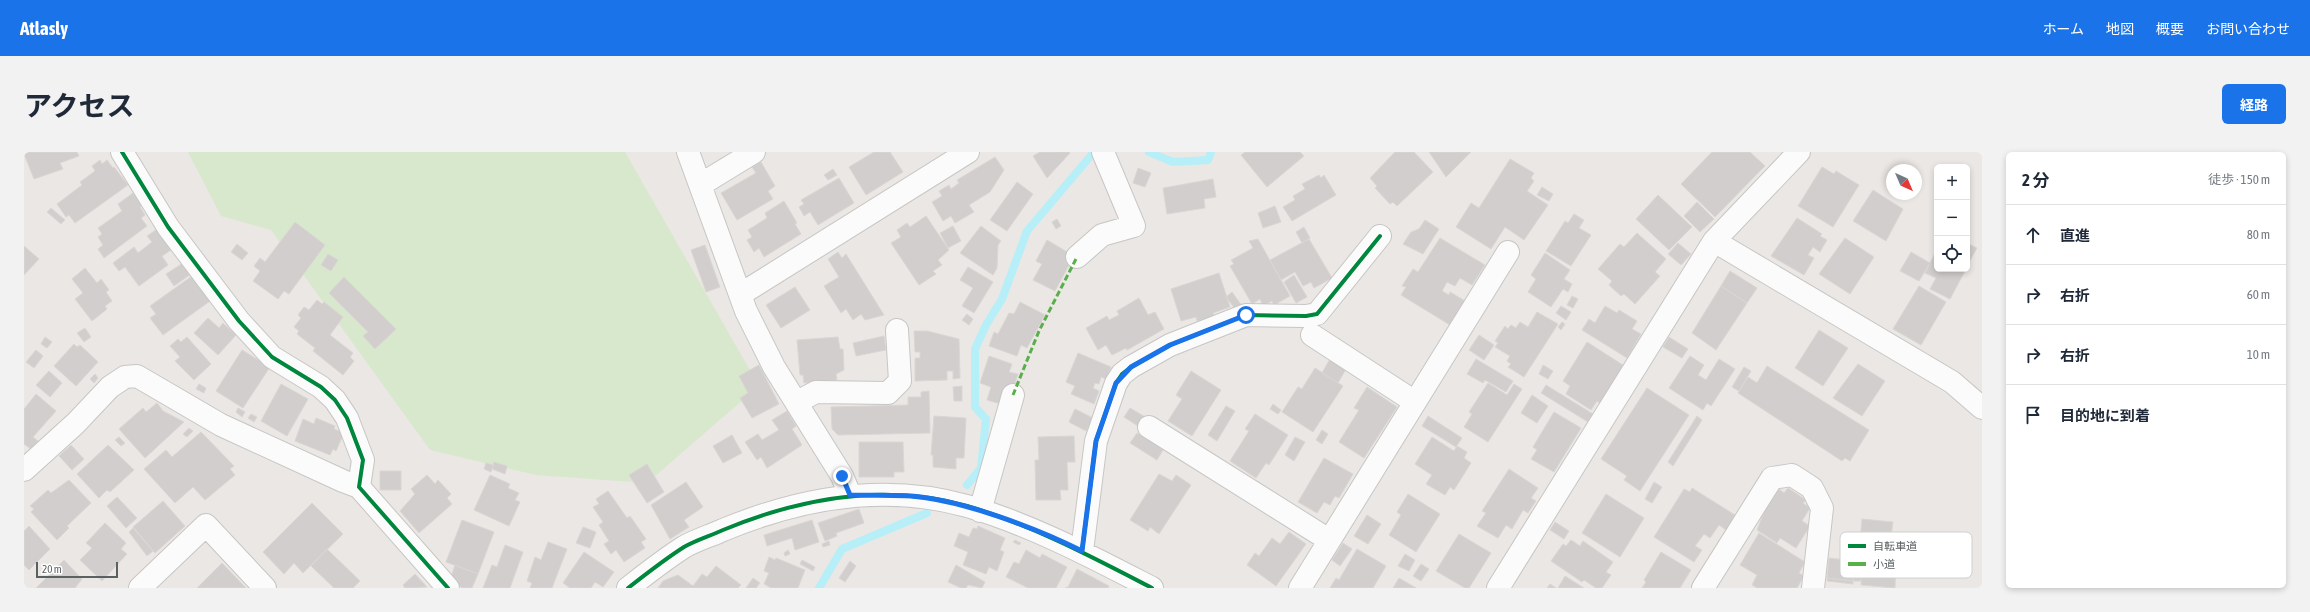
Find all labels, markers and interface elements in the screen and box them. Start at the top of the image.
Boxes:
text: Atlasly [20,17,68,39]
text: ホーム [2042,21,2084,37]
text: 地図 [2106,21,2134,37]
text: 概要 [2156,21,2184,37]
text: お問い合わせ [2206,21,2290,37]
button: 経路 [2222,84,2286,124]
text: アクセス [24,90,135,122]
north arrow [1886,164,1922,200]
map controls [1934,164,1970,272]
button: + [1934,164,1970,200]
text: 2 分 [2022,170,2049,190]
text: 徒歩 · 150 m [2208,172,2270,187]
button: − [1934,200,1970,236]
icon: ahead [2022,224,2044,246]
text: 直進 [2060,227,2090,244]
text: 80 m [2247,227,2270,242]
button: locate [1934,236,1970,272]
icon: right [2022,284,2044,306]
text: 右折 [2060,287,2090,304]
text: 60 m [2247,287,2270,302]
route start [1237,306,1255,324]
icon: right [2022,344,2044,366]
text: 右折 [2060,347,2090,364]
text: 10 m [2247,347,2270,362]
icon: arrive [2022,404,2044,426]
text: 目的地に到着 [2060,407,2150,424]
route end [833,467,851,485]
legend [1840,532,1972,578]
text: 自転車道 [1873,540,1917,552]
text: 小道 [1873,558,1895,570]
scale bar [36,560,118,579]
text: 20 m [42,563,62,575]

